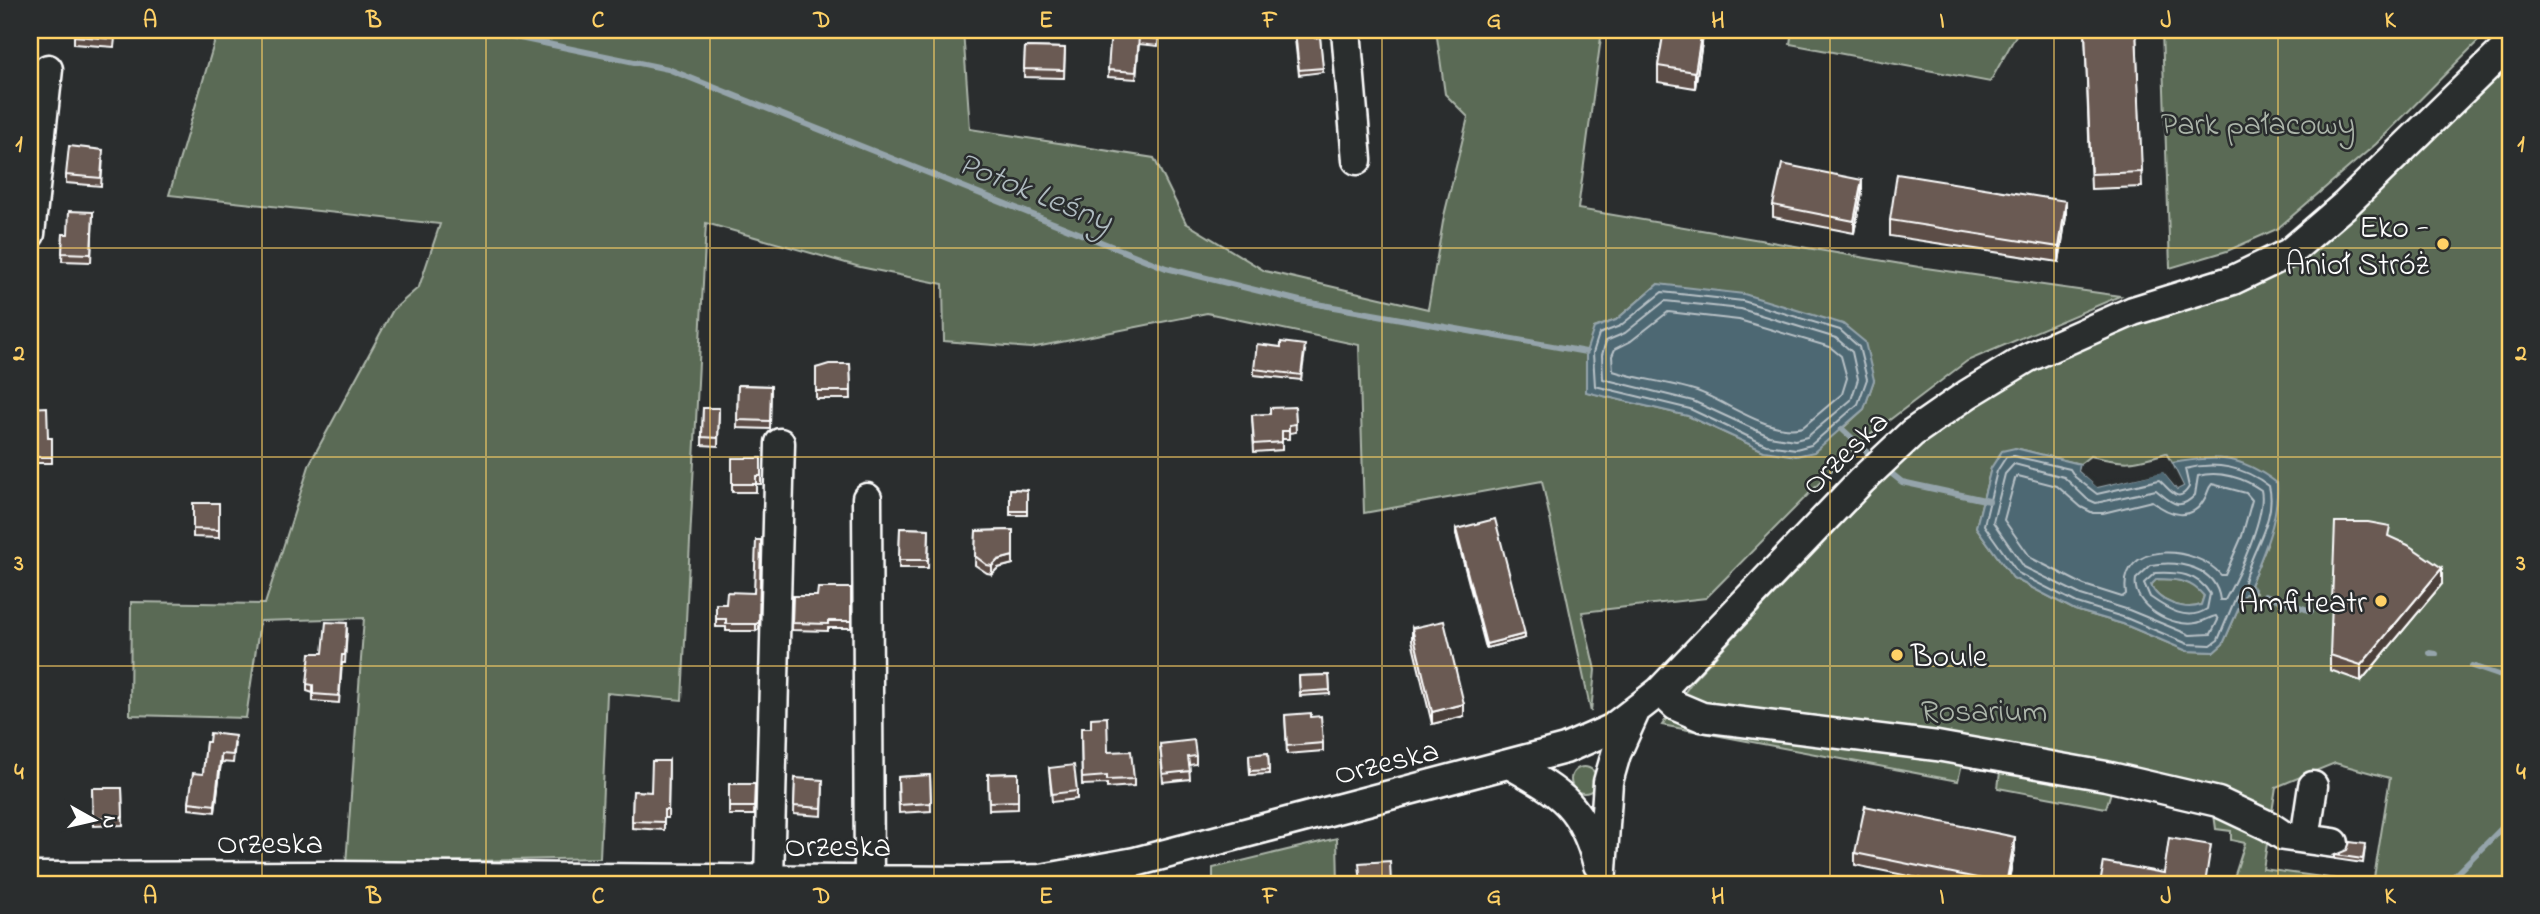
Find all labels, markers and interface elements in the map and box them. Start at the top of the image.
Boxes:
text: A [143,5,157,38]
text: B [365,5,382,38]
text: C [592,5,605,38]
text: D [813,5,830,38]
text: E [1039,5,1053,38]
text: F [1262,5,1278,38]
text: G [1487,5,1501,38]
text: H [1711,5,1725,38]
text: I [1939,5,1945,38]
text: J [2160,5,2172,38]
text: K [2384,5,2396,38]
park label: Park pałacowy [2161,103,2355,150]
text: 1 [15,129,23,162]
text: 1 [2517,129,2525,162]
water label: Potok Leśny [950,141,1119,247]
place label: Eko - Anioł Stróż [2286,206,2430,290]
marker: Eko - Anioł Stróż [2435,236,2451,252]
text: 2 [12,338,25,371]
text: 2 [2514,338,2527,371]
street label: Orzeska [1792,401,1901,508]
text: 3 [13,548,24,581]
text: 3 [2515,548,2526,581]
place label: Amfiteatr [2239,581,2367,628]
marker: Amfiteatr [2373,593,2389,609]
place label: Boule [1910,635,1988,682]
marker: Boule [1889,647,1905,663]
park label: Rosarium [1921,690,2047,737]
street label: Orzeska [1330,729,1444,800]
text: 4 [14,757,24,790]
text: 4 [2516,757,2526,790]
north arrow [60,785,130,855]
text: N [94,814,123,830]
street label: Orzeska [217,822,323,869]
street label: Orzeska [785,825,891,872]
text: A [143,881,157,914]
text: B [365,881,382,914]
text: C [592,881,605,914]
text: D [813,881,830,914]
text: E [1039,881,1053,914]
text: F [1262,881,1278,914]
text: G [1487,881,1501,914]
text: H [1711,881,1725,914]
text: I [1939,881,1945,914]
text: J [2160,881,2172,914]
text: K [2384,881,2396,914]

